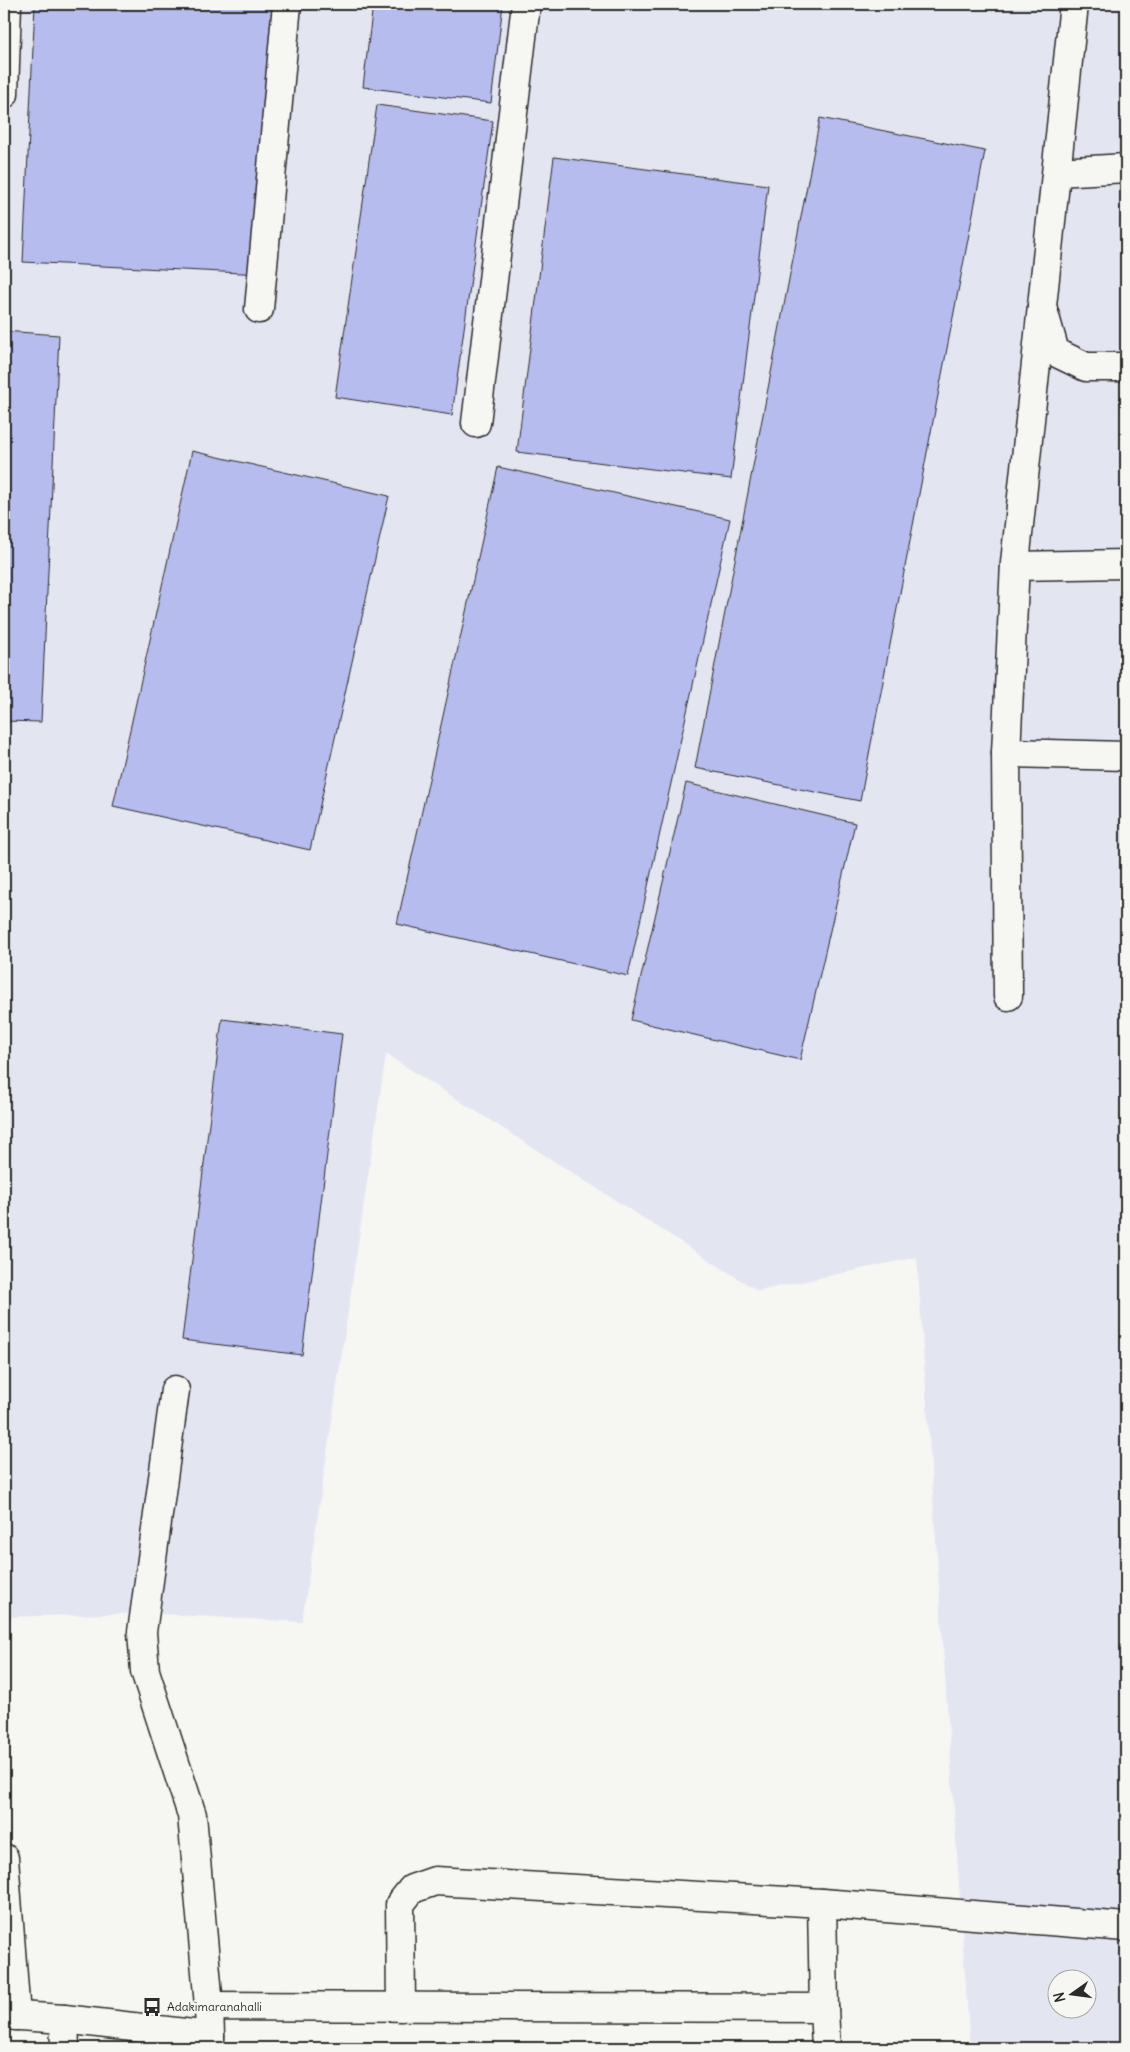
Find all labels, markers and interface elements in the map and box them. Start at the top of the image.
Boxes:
north arrow [1048,1970,1098,2020]
text: N [1049,1990,1069,2004]
bus stop icon: Adakimaranahalli [141,1996,163,2018]
place label: Adakimaranahalli [167,1999,262,2014]

